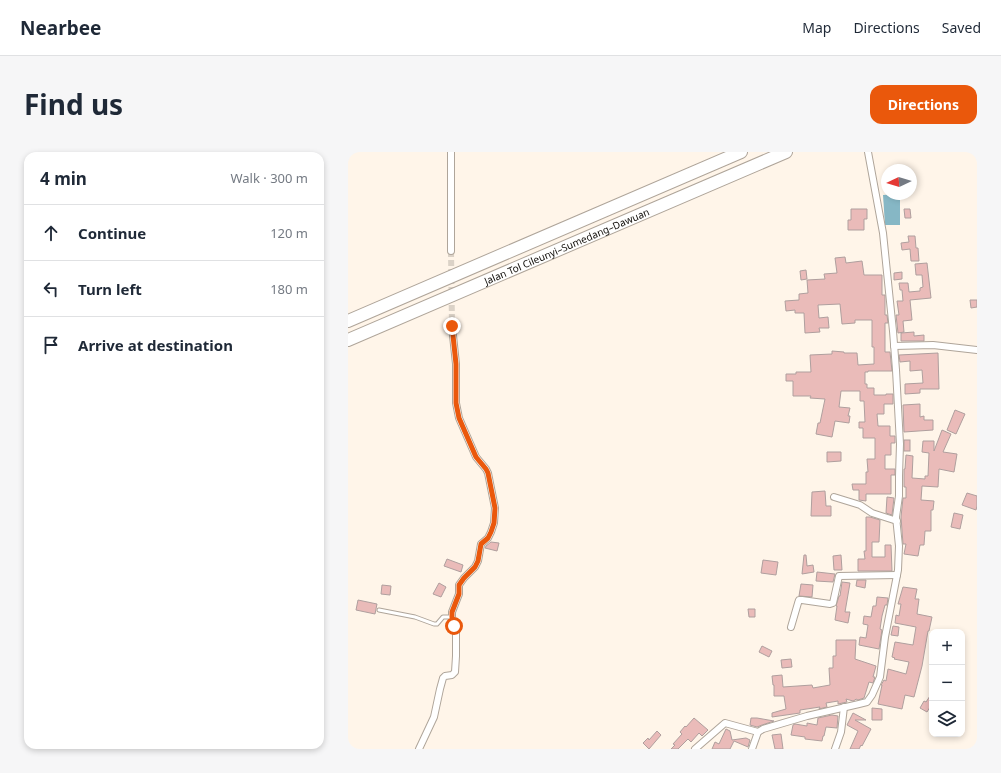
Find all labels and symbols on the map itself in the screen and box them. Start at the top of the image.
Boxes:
north arrow [881,164,917,200]
street label: Jalan Tol Cileunyi–Sumedang–Dawuan [481,205,651,288]
route end [443,317,461,335]
route start [445,617,463,635]

